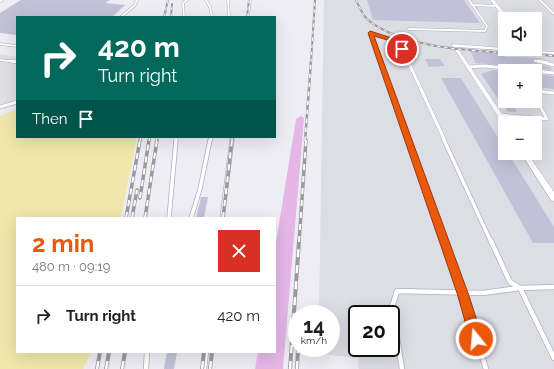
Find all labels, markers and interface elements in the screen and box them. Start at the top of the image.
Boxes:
map controls [498,12,542,160]
button: sound [498,12,542,56]
text: 420 m [98,31,180,64]
icon: right [32,32,84,84]
pin [385,32,419,66]
icon: arrive [391,38,413,60]
button: + [498,64,542,108]
text: Turn right [98,65,177,86]
icon: arrive [75,108,97,130]
text: Then [32,110,67,128]
button: − [498,116,542,160]
text: 2 min [32,229,94,258]
button: close [218,230,260,272]
text: 480 m · 09:19 [32,259,110,274]
icon: right [32,305,54,327]
speed limit sign: 20 [348,305,400,357]
text: Turn right [66,307,136,325]
text: 420 m [217,307,260,325]
text: 14 [303,314,325,338]
position arrow [455,318,497,360]
text: km/h [301,335,327,346]

